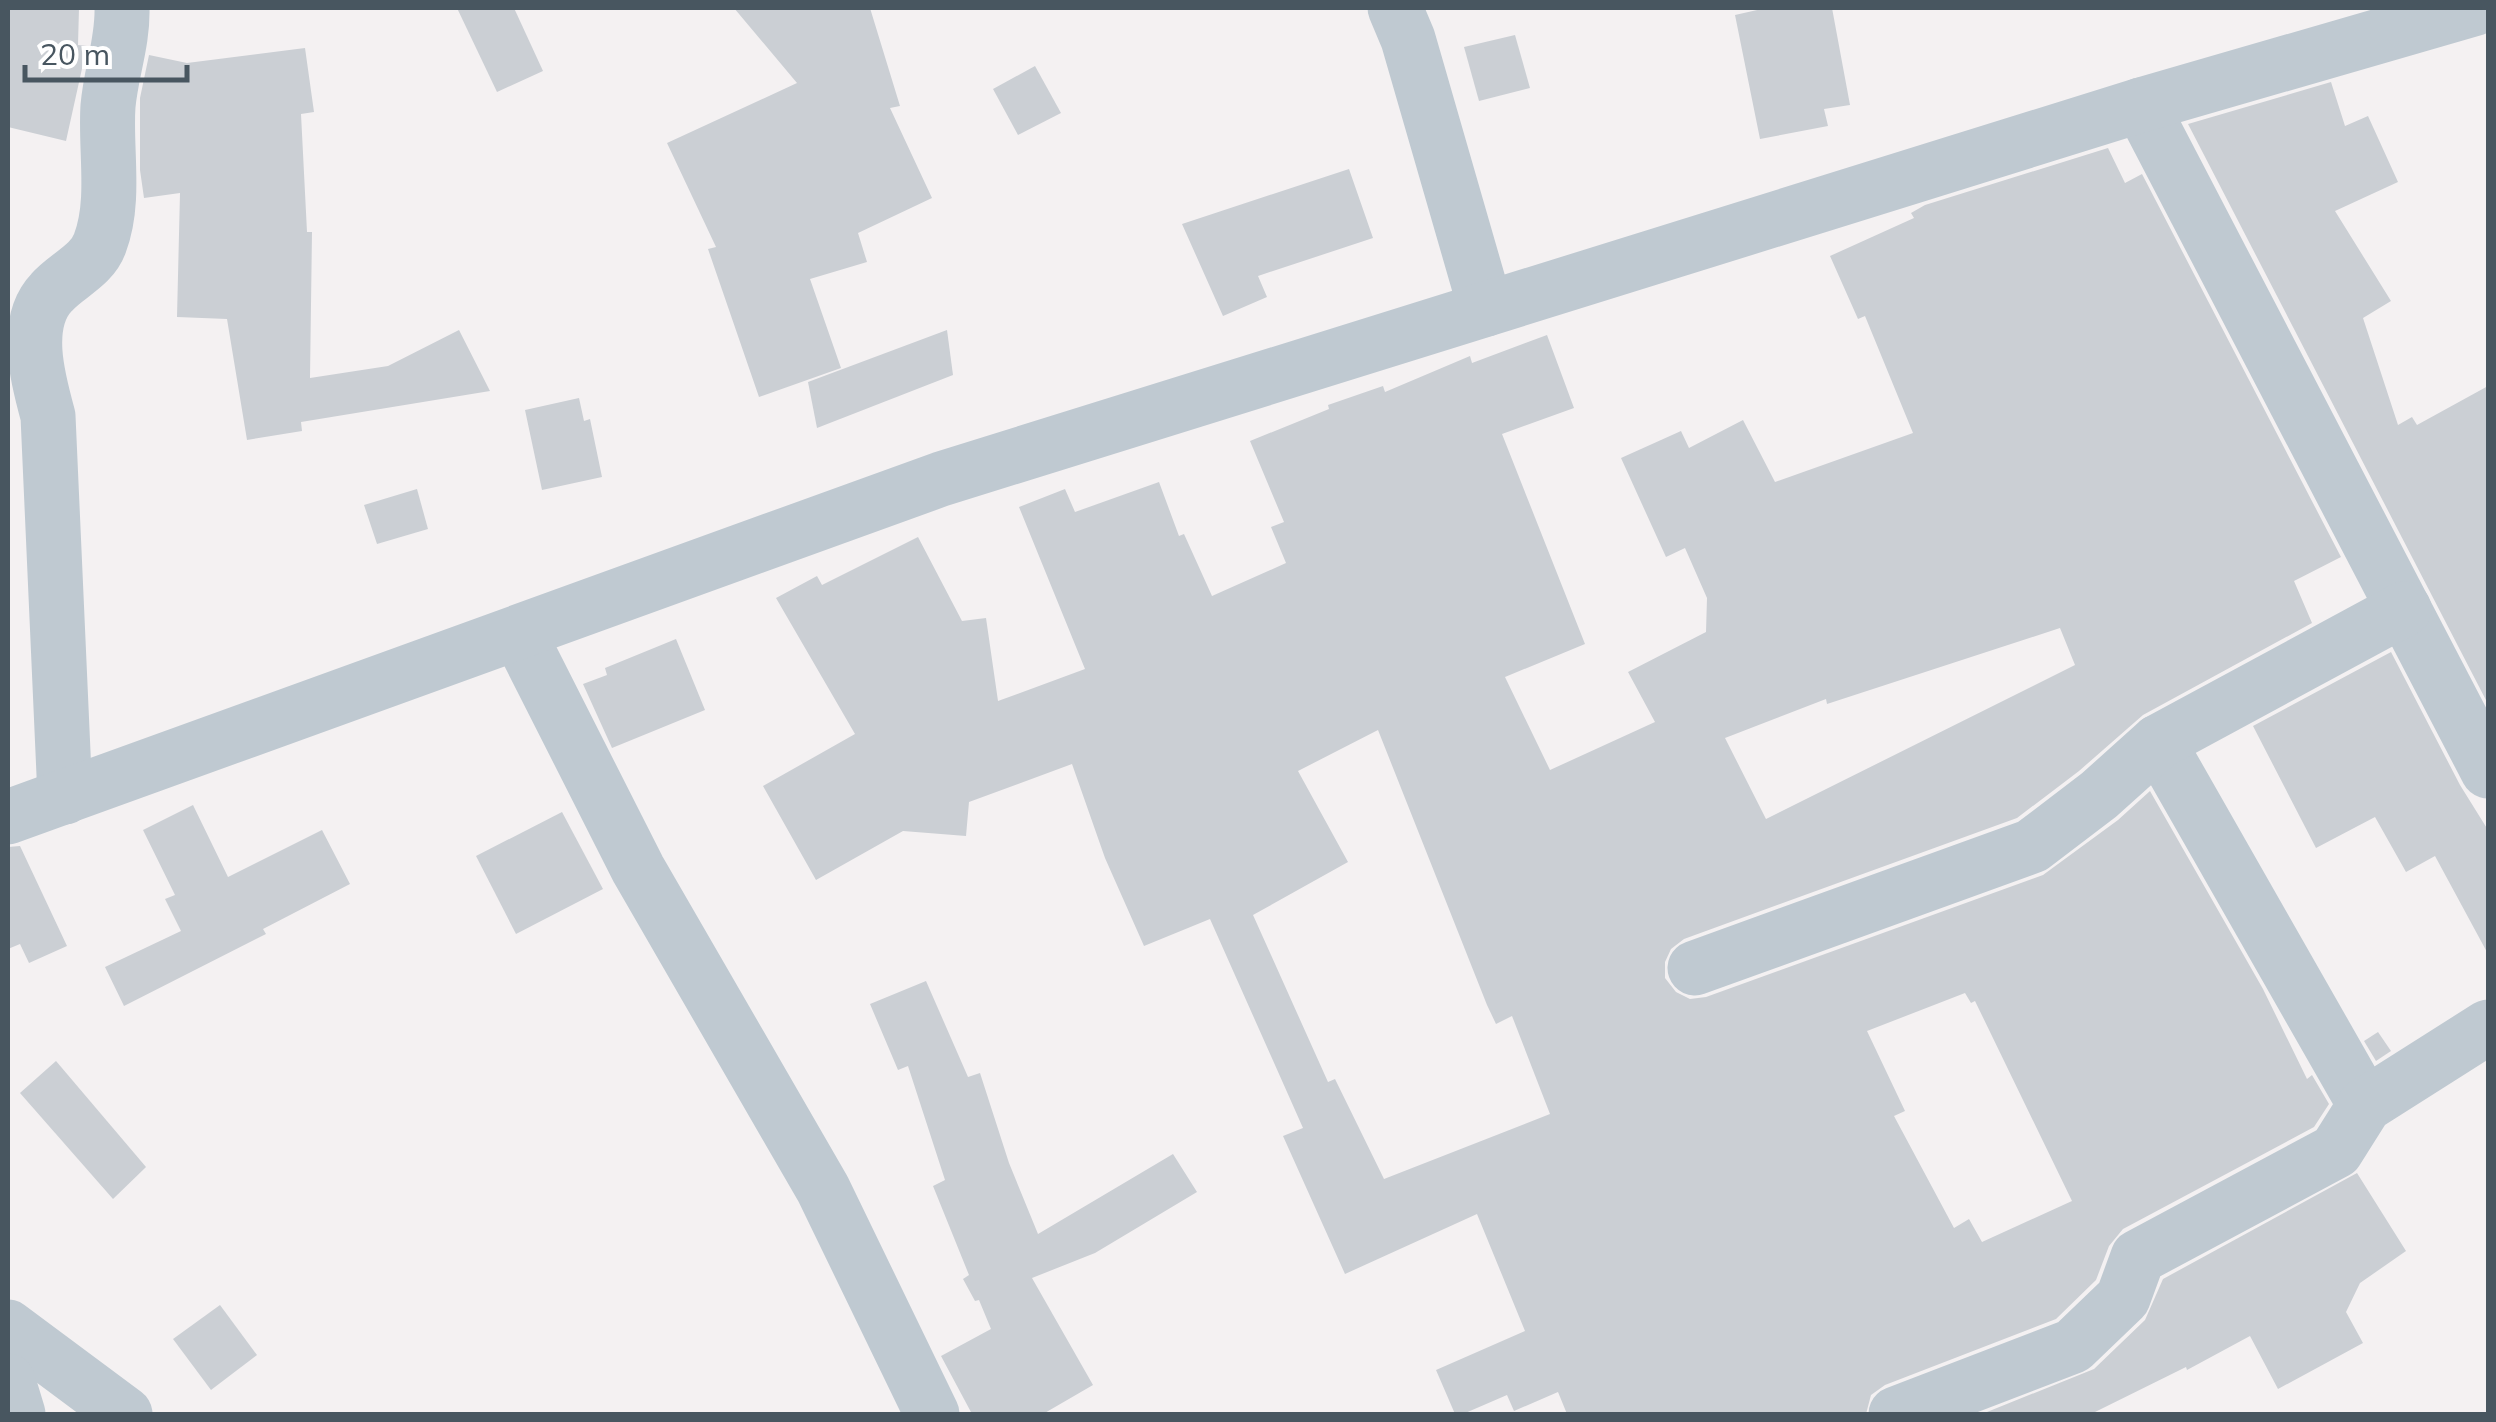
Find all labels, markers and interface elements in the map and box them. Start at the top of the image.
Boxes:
scale bar [25,20,188,82]
text: 20 m [40,35,110,73]

